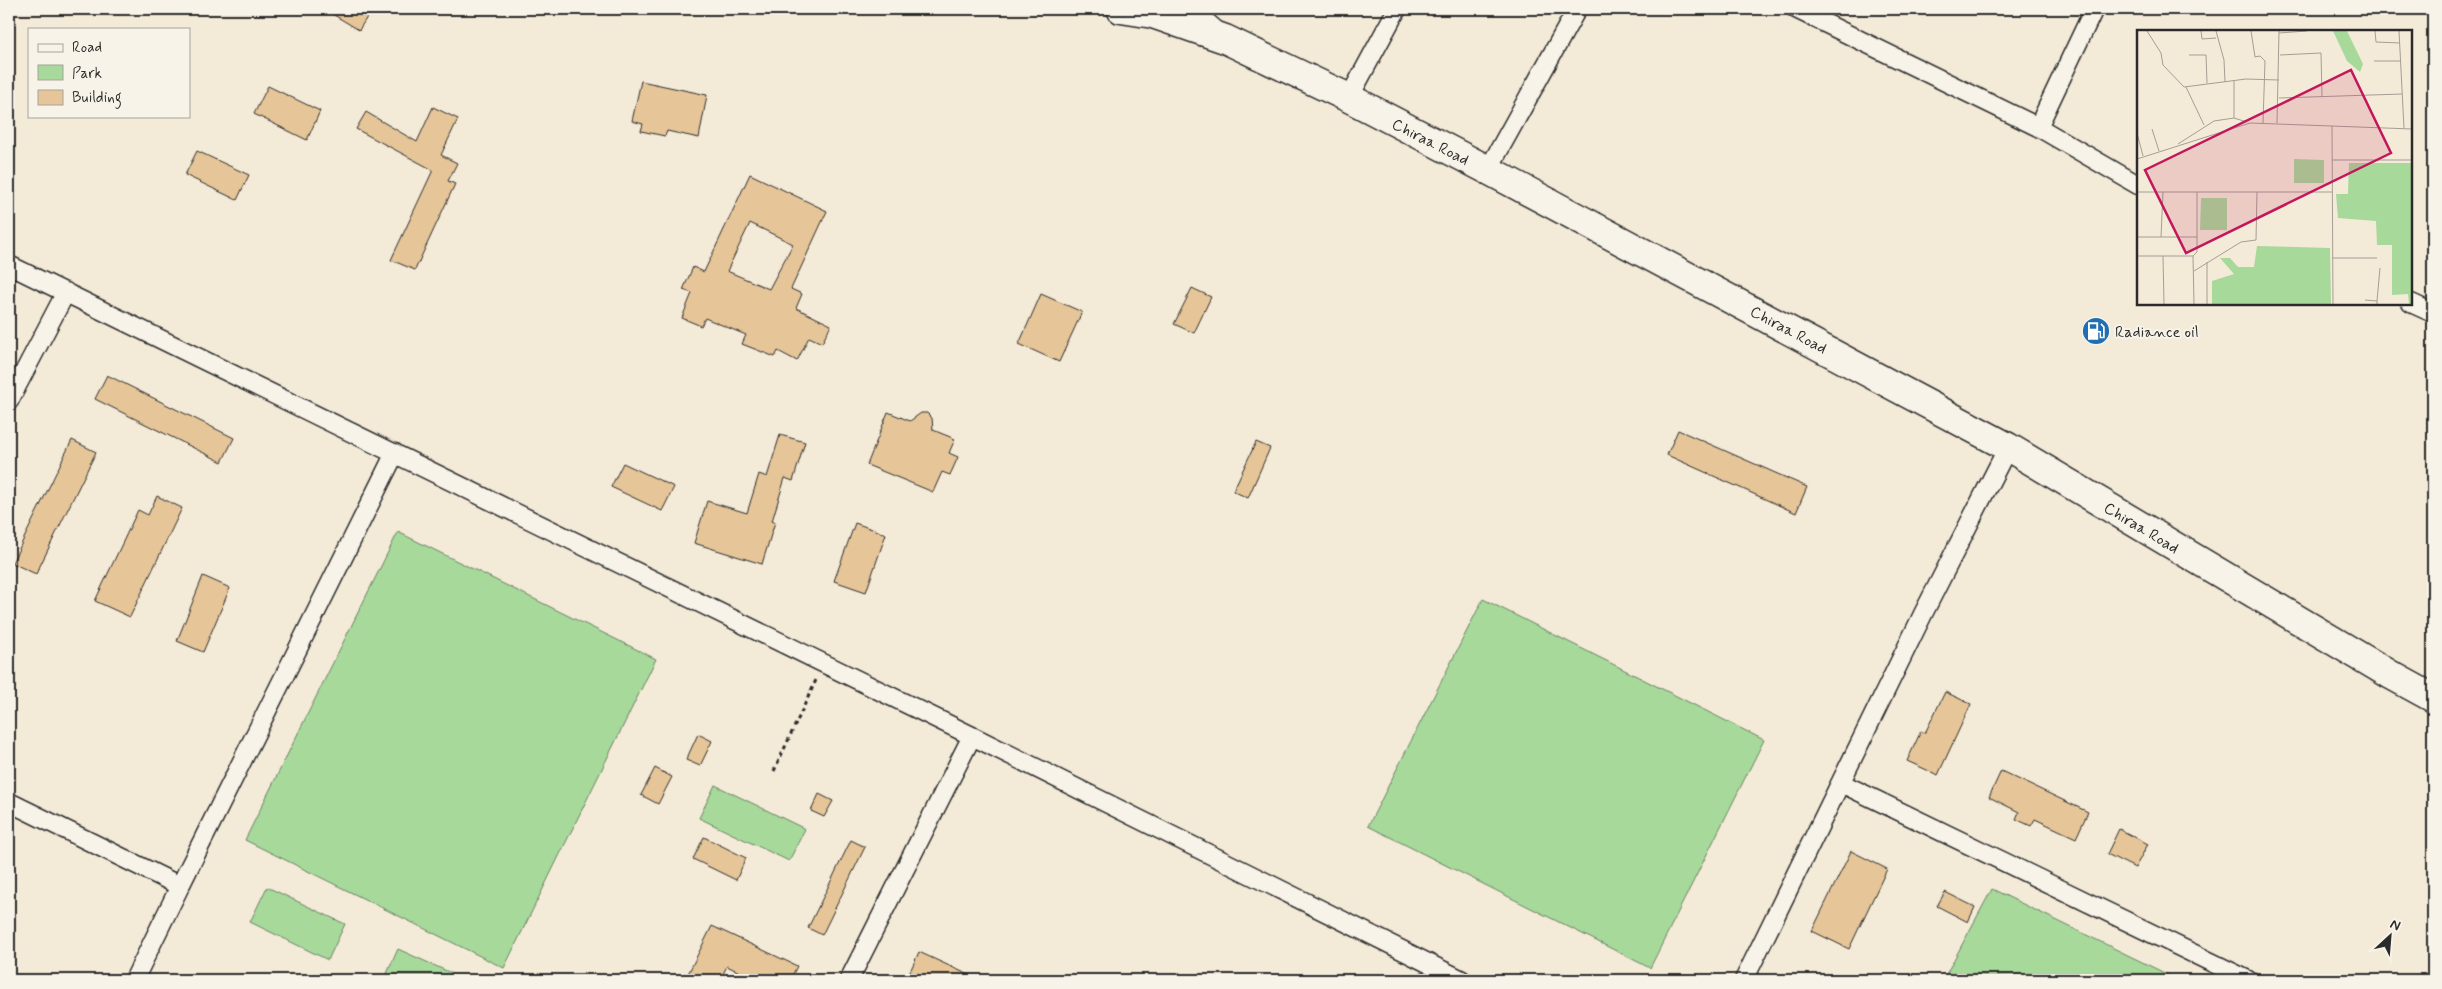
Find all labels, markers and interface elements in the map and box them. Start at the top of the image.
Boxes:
legend [28,28,190,118]
inset map [2137,30,2412,305]
text: Road [72,38,102,58]
text: Park [72,64,102,84]
text: Building [72,88,122,109]
street label: Chiraa Road [1388,114,1473,171]
street label: Chiraa Road [1746,301,1830,359]
fuel station icon: Radiance oil [2081,316,2111,346]
place label: Radiance oil [2115,322,2199,343]
street label: Chiraa Road [2100,498,2183,559]
north arrow [2364,912,2414,962]
text: N [2387,915,2403,935]

